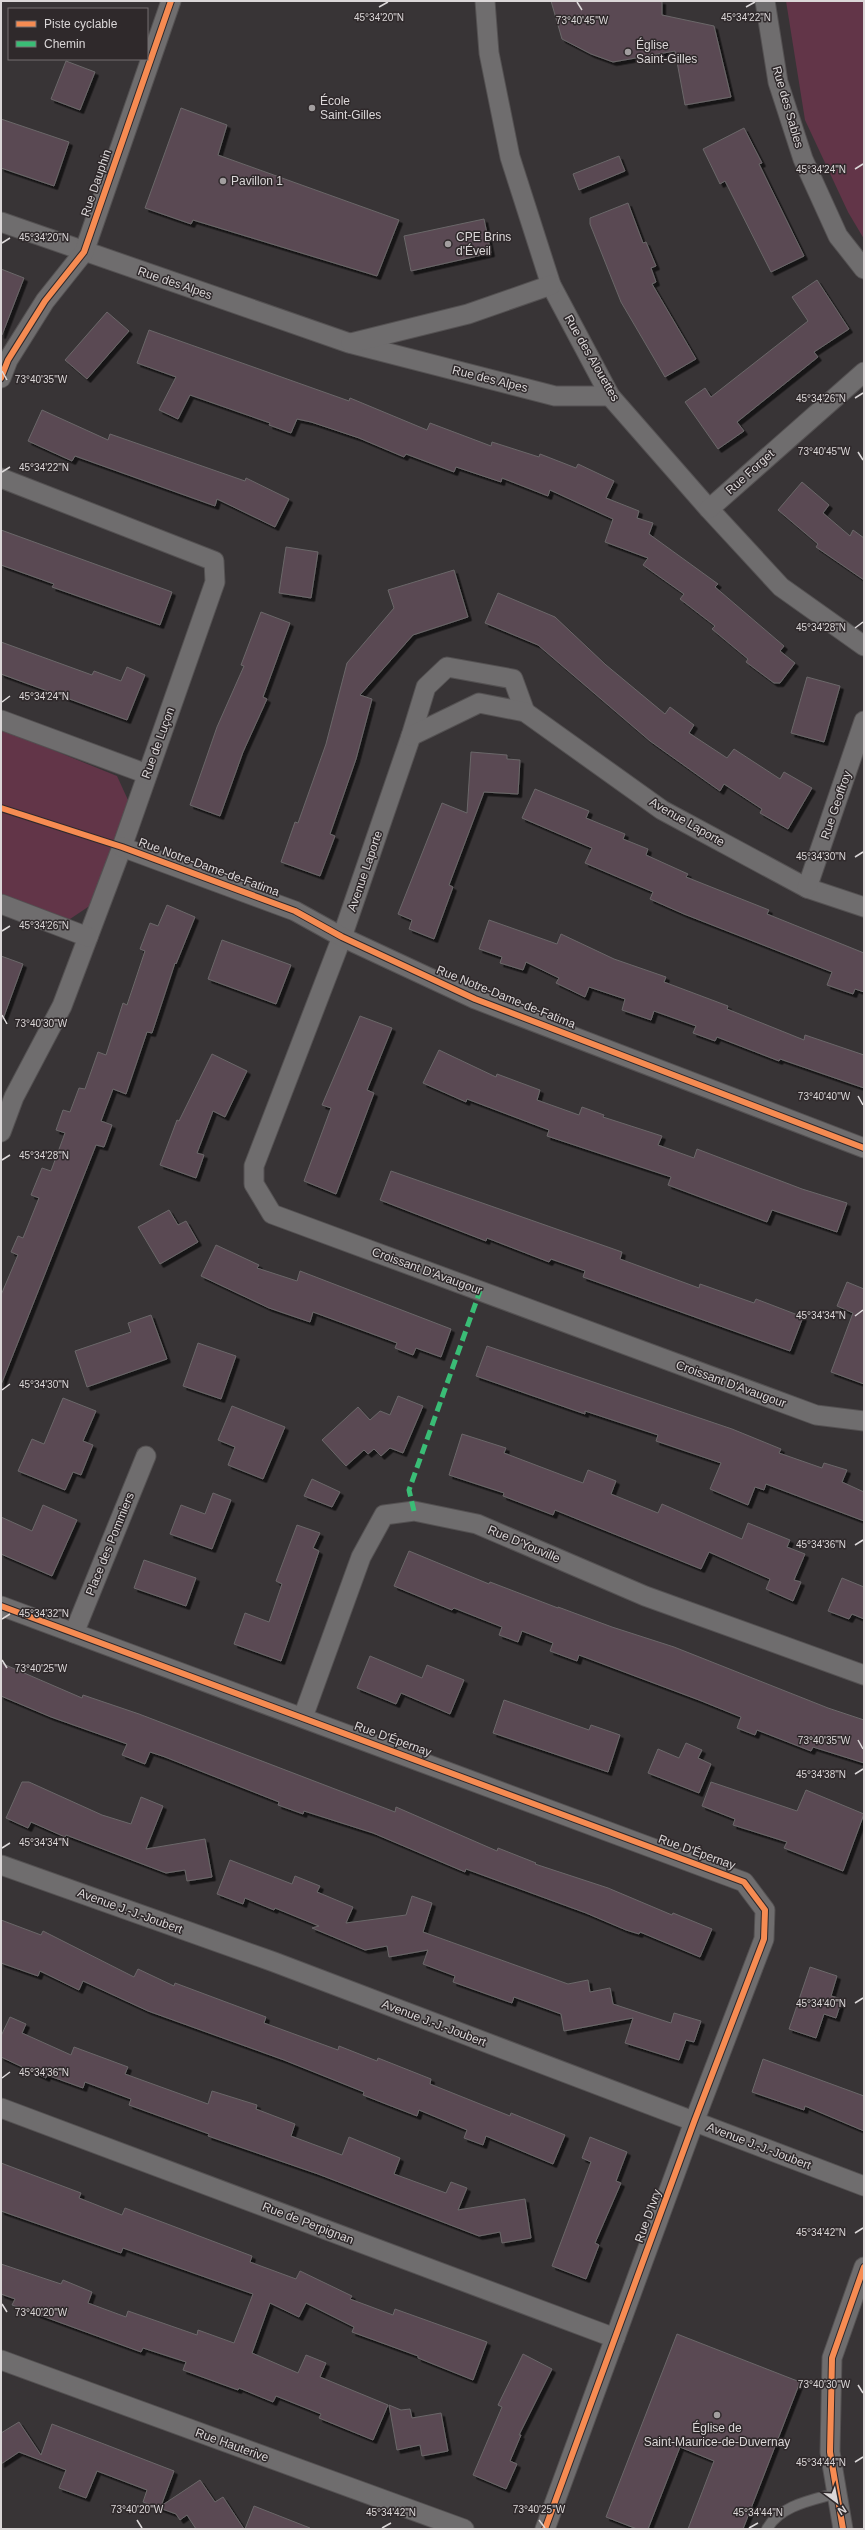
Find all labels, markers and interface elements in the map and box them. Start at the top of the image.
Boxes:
legend [8,8,148,60]
text: 45°34'20"N [354,12,404,23]
text: 45°34'22"N [721,12,771,23]
text: 73°40'45"W [556,15,609,26]
text: Piste cyclable [44,17,118,31]
text: Chemin [44,37,85,51]
place label: Église Saint-Gilles [636,37,697,66]
marker: Église Saint-Gilles [623,47,633,57]
street label: Rue des Sables [770,64,806,150]
place label: École Saint-Gilles [320,93,381,122]
marker: École Saint-Gilles [307,103,317,113]
street label: Rue Dauphin [78,148,114,218]
text: 45°34'24"N [796,164,846,175]
place label: Pavillon 1 [231,174,283,188]
marker: Pavillon 1 [218,176,228,186]
place label: CPE Brins d'Éveil [456,230,511,258]
text: 45°34'20"N [19,232,69,243]
marker: CPE Brins d'Éveil [443,239,453,249]
street label: Rue des Alpes [136,264,214,302]
street label: Rue des Alouettes [562,312,622,404]
street label: Rue des Alpes [451,363,529,395]
text: 73°40'35"W [15,374,68,385]
text: 45°34'26"N [796,393,846,404]
street label: Rue Forget [723,446,777,497]
text: 73°40'45"W [798,446,851,457]
text: 45°34'22"N [19,462,69,473]
text: 45°34'28"N [796,622,846,633]
text: 45°34'24"N [19,691,69,702]
street label: Rue de Luçon [139,705,177,781]
street label: Rue Geoffroy [818,769,854,841]
street label: Avenue Laporte [647,795,727,849]
street label: Avenue Laporte [345,828,385,913]
street label: Rue Notre-Dame-de-Fatima [137,835,282,899]
text: 45°34'30"N [796,851,846,862]
text: 45°34'26"N [19,920,69,931]
street label: Rue Notre-Dame-de-Fatima [434,963,578,1031]
text: 73°40'30"W [15,1018,68,1029]
text: 73°40'40"W [798,1091,851,1102]
text: 45°34'28"N [19,1150,69,1161]
street label: Croissant D'Avaugour [370,1245,484,1297]
text: 45°34'34"N [796,1310,846,1321]
street label: Croissant D'Avaugour [674,1358,788,1410]
text: 45°34'30"N [19,1379,69,1390]
street label: Place des Pommiers [83,1490,137,1598]
street label: Rue D'Youville [486,1522,563,1566]
text: 45°34'36"N [796,1539,846,1550]
text: 45°34'32"N [19,1608,69,1619]
text: 73°40'25"W [15,1663,68,1674]
street label: Rue D'Épernay [353,1718,434,1759]
text: 73°40'35"W [798,1735,851,1746]
text: 45°34'38"N [796,1769,846,1780]
street label: Rue D'Épernay [657,1831,738,1872]
text: 45°34'34"N [19,1837,69,1848]
street label: Avenue J.-J.-Joubert [76,1886,185,1937]
street label: Avenue J.-J.-Joubert [380,1997,489,2050]
text: 45°34'40"N [796,1998,846,2009]
text: 45°34'36"N [19,2067,69,2078]
street label: Avenue J.-J.-Joubert [705,2120,814,2173]
street label: Rue D'Ivry [632,2187,664,2245]
street label: Rue de Perpignan [260,2199,356,2247]
text: 45°34'42"N [796,2227,846,2238]
text: 73°40'20"W [15,2307,68,2318]
text: 73°40'30"W [798,2379,851,2390]
marker: Église de Saint-Maurice-de-Duvernay [712,2410,722,2420]
place label: Église de Saint-Maurice-de-Duvernay [644,2420,790,2449]
street label: Rue Hauterive [194,2425,271,2465]
text: 45°34'44"N [796,2457,846,2468]
north arrow [817,2482,857,2522]
text: N [836,2503,849,2518]
text: 73°40'20"W [111,2504,164,2515]
text: 73°40'25"W [513,2504,566,2515]
text: 45°34'42"N [366,2507,416,2518]
text: 45°34'44"N [733,2507,783,2518]

